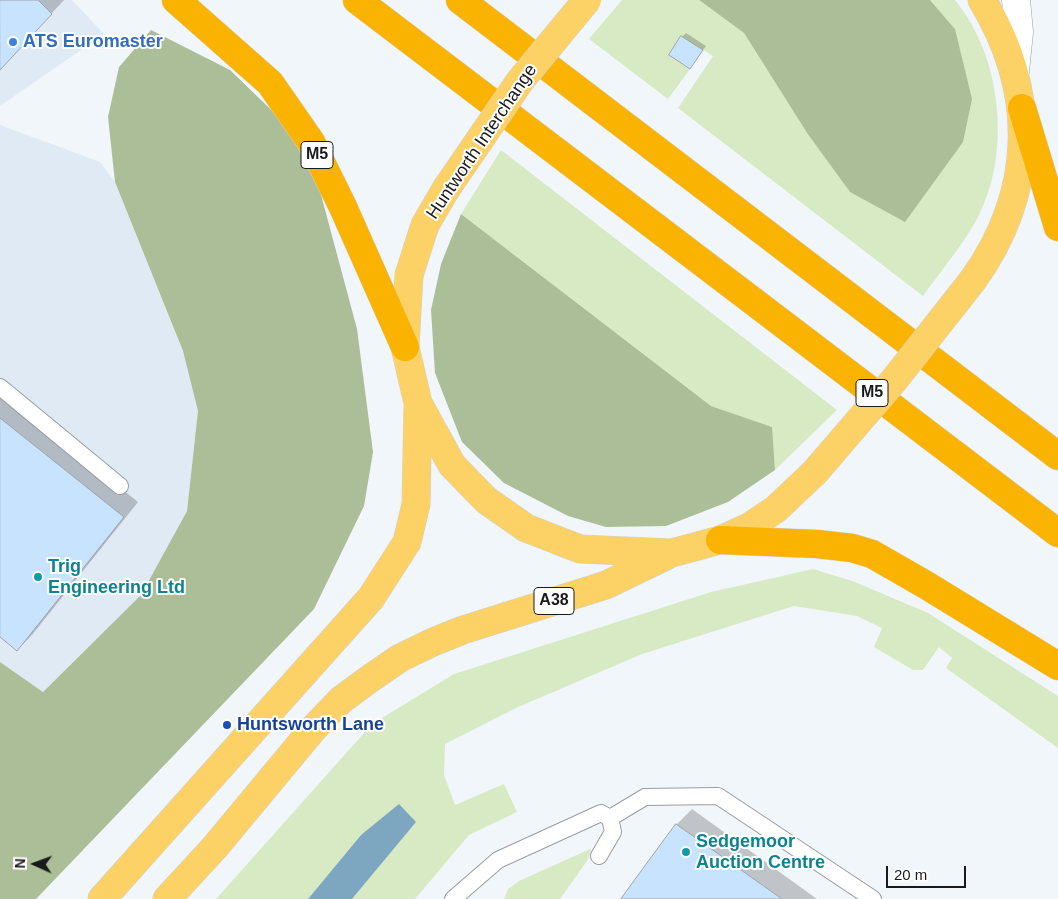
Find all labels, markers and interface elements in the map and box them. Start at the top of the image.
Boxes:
place label: ATS Euromaster [23,31,163,53]
marker: ATS Euromaster [7,36,19,48]
street label: Huntworth Interchange [422,60,542,224]
road number: M5 [301,142,333,168]
road number: M5 [856,379,888,406]
place label: Trig Engineering Ltd [48,556,185,598]
marker: Trig Engineering Ltd [32,571,44,583]
road number: A38 [534,588,574,614]
place label: Huntsworth Lane [237,714,384,736]
marker: Huntsworth Lane [221,719,233,731]
place label: Sedgemoor Auction Centre [696,831,825,874]
north arrow [10,839,60,889]
marker: Sedgemoor Auction Centre [680,846,692,858]
scale bar [888,856,968,888]
text: N [12,858,28,869]
text: 20 m [894,866,927,883]

